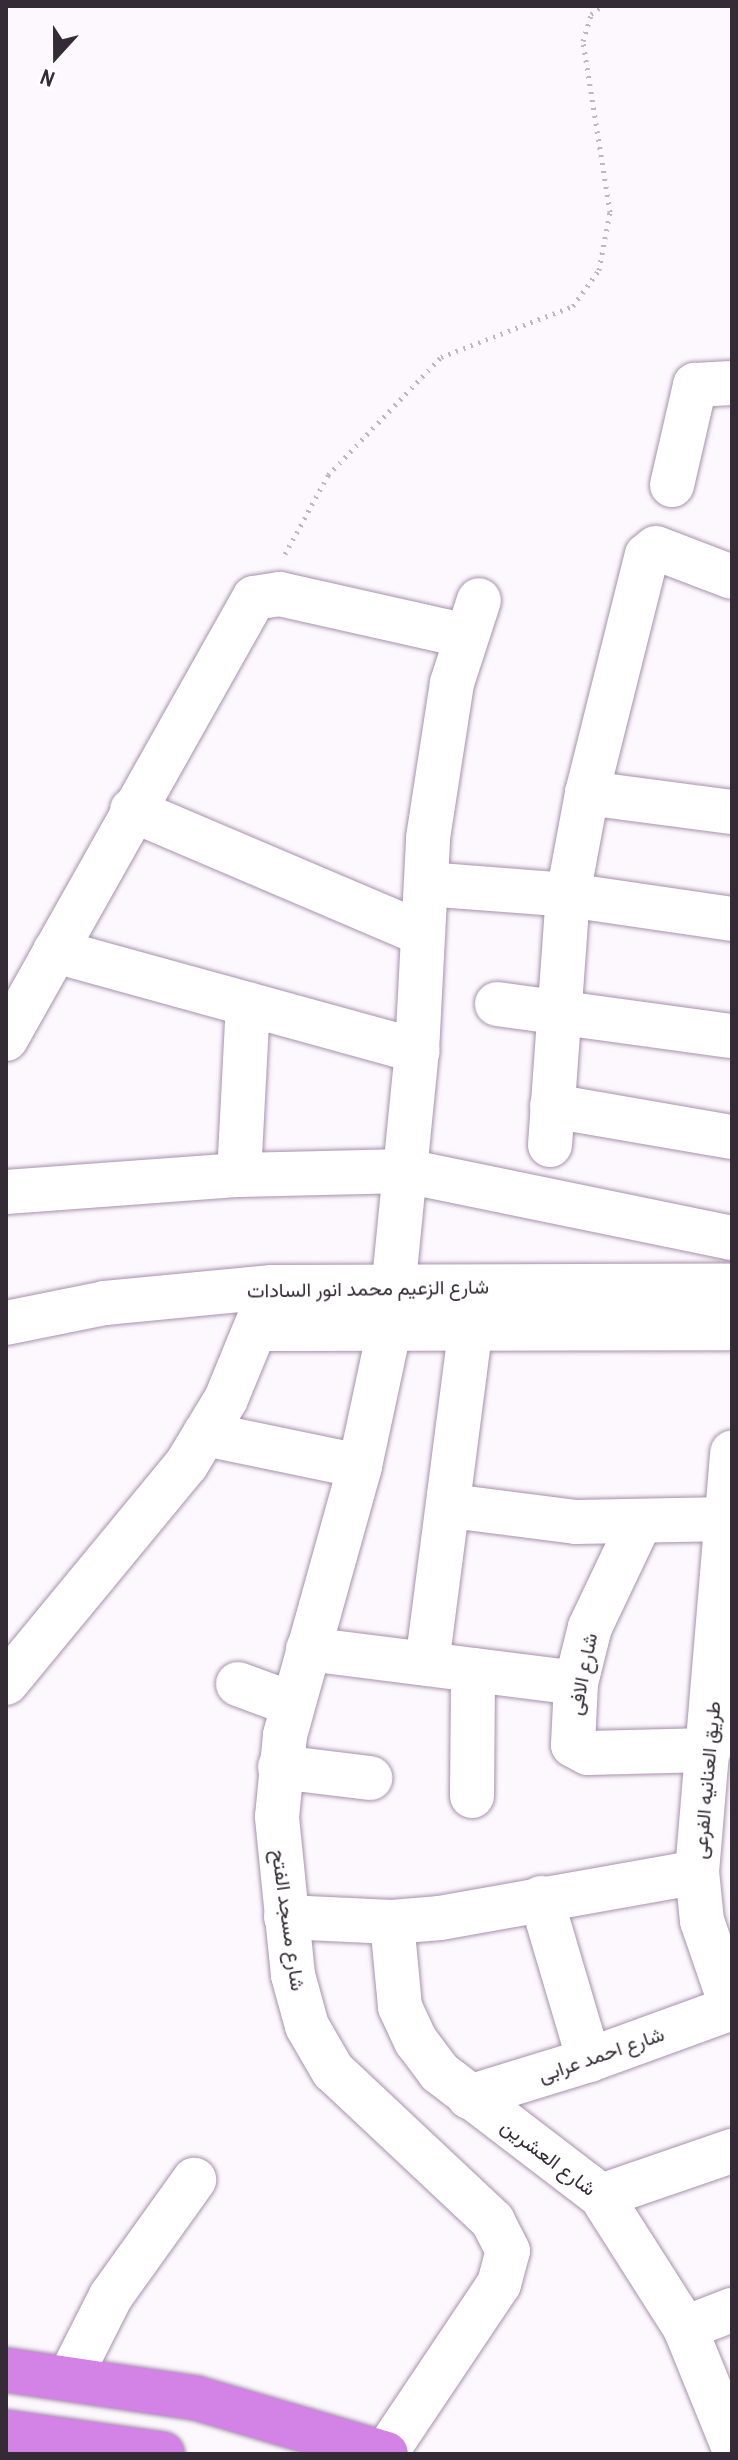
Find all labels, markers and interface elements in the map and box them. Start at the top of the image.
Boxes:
north arrow [16,16,96,96]
text: N [36,62,59,95]
street label: شارع الزعيم محمد انور السادات [247,1274,489,1302]
street label: شارع الافى [562,1631,602,1717]
street label: طريق العنانيه الفرعى [687,1700,725,1860]
street label: شارع مسجد الفتح [267,1848,311,1992]
street label: شارع احمد عرابى [535,2021,667,2087]
street label: شارع العشرين [497,2114,601,2200]

